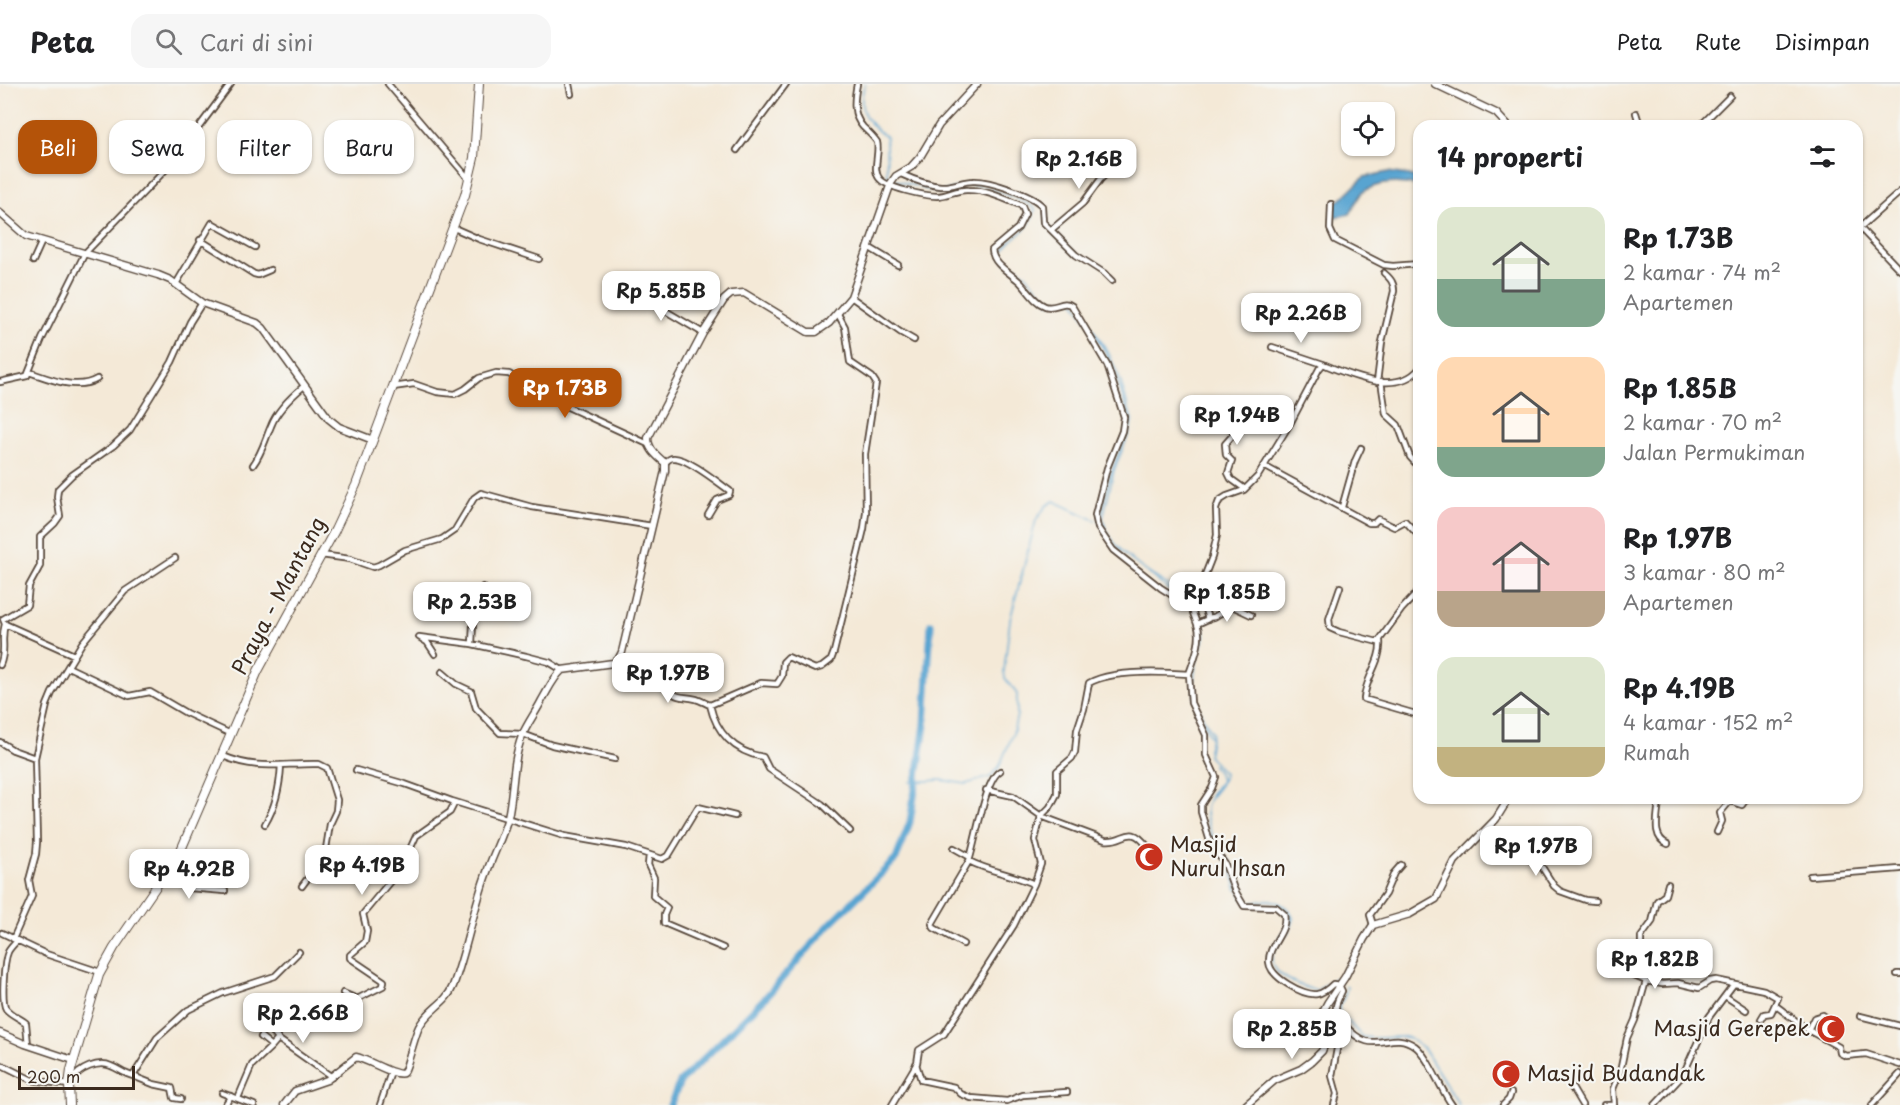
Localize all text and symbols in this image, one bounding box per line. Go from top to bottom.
search box [131,14,551,68]
text: Peta [30,20,95,63]
icon: search [152,25,185,58]
text: Cari di sini [200,25,313,58]
text: Peta [1617,25,1662,57]
text: Rute [1695,25,1741,57]
text: Disimpan [1774,25,1870,57]
map controls [1341,102,1395,156]
button: locate [1341,102,1395,156]
chip: Beli [18,120,97,174]
chip: Sewa [109,120,205,174]
chip: Filter [217,120,312,174]
chip: Baru [324,120,414,174]
text: 14 properti [1437,137,1583,176]
pin: Rp 2.16B [1017,139,1141,190]
icon: filters [1806,140,1839,173]
text: Rp 2.16B [1035,143,1123,173]
text: Rp 1.73B [1623,218,1734,257]
icon: home [1485,231,1557,303]
text: 2 kamar · 74 m² [1623,257,1781,287]
pin: Rp 5.85B [599,271,723,322]
text: Rp 5.85B [616,275,706,305]
text: Apartemen [1623,287,1734,317]
pin: Rp 2.26B [1239,293,1363,344]
text: Rp 2.26B [1255,297,1347,327]
pin: Rp 1.73B [503,368,627,419]
text: Rp 1.85B [1623,368,1737,407]
text: Rp 1.73B [523,372,608,402]
icon: home [1485,381,1557,453]
pin: Rp 1.94B [1175,395,1299,446]
text: Rp 1.94B [1194,399,1280,429]
text: 2 kamar · 70 m² [1623,407,1782,437]
text: Jalan Permukiman [1623,437,1805,467]
street label: Praya - Mantang [222,510,332,680]
text: Rp 1.97B [1623,518,1732,557]
icon: home [1485,531,1557,603]
text: 3 kamar · 80 m² [1623,557,1786,587]
pin: Rp 1.85B [1165,572,1289,623]
text: Rp 1.85B [1183,576,1271,606]
pin: Rp 2.53B [410,582,534,633]
text: Rp 2.53B [427,586,517,616]
text: Apartemen [1623,587,1734,617]
pin: Rp 1.97B [606,653,730,704]
text: Rp 1.97B [626,657,710,687]
text: Rp 4.19B [1623,668,1735,707]
icon: home [1485,681,1557,753]
text: 4 kamar · 152 m² [1623,707,1793,737]
text: Rumah [1623,737,1690,767]
pin: Rp 1.97B [1474,826,1598,877]
place label: Masjid Nurul Ihsan [1170,827,1286,883]
text: Rp 1.97B [1494,830,1578,860]
mosque icon: Masjid Nurul Ihsan [1133,841,1165,873]
pin: Rp 4.19B [300,845,424,896]
pin: Rp 4.92B [127,849,251,900]
text: Rp 4.19B [319,849,405,879]
text: Rp 4.92B [143,853,235,883]
pin: Rp 1.82B [1593,939,1717,990]
text: Rp 1.82B [1611,943,1699,973]
pin: Rp 2.66B [241,993,365,1044]
text: Rp 2.66B [257,997,349,1027]
pin: Rp 2.85B [1230,1009,1354,1060]
place label: Masjid Gerepek [1653,1011,1810,1043]
text: Rp 2.85B [1247,1013,1337,1043]
mosque icon: Masjid Gerepek [1815,1013,1847,1045]
place label: Masjid Budandak [1527,1056,1705,1088]
mosque icon: Masjid Budandak [1490,1058,1522,1090]
scale bar [18,1063,135,1090]
text: 200 m [27,1064,80,1088]

